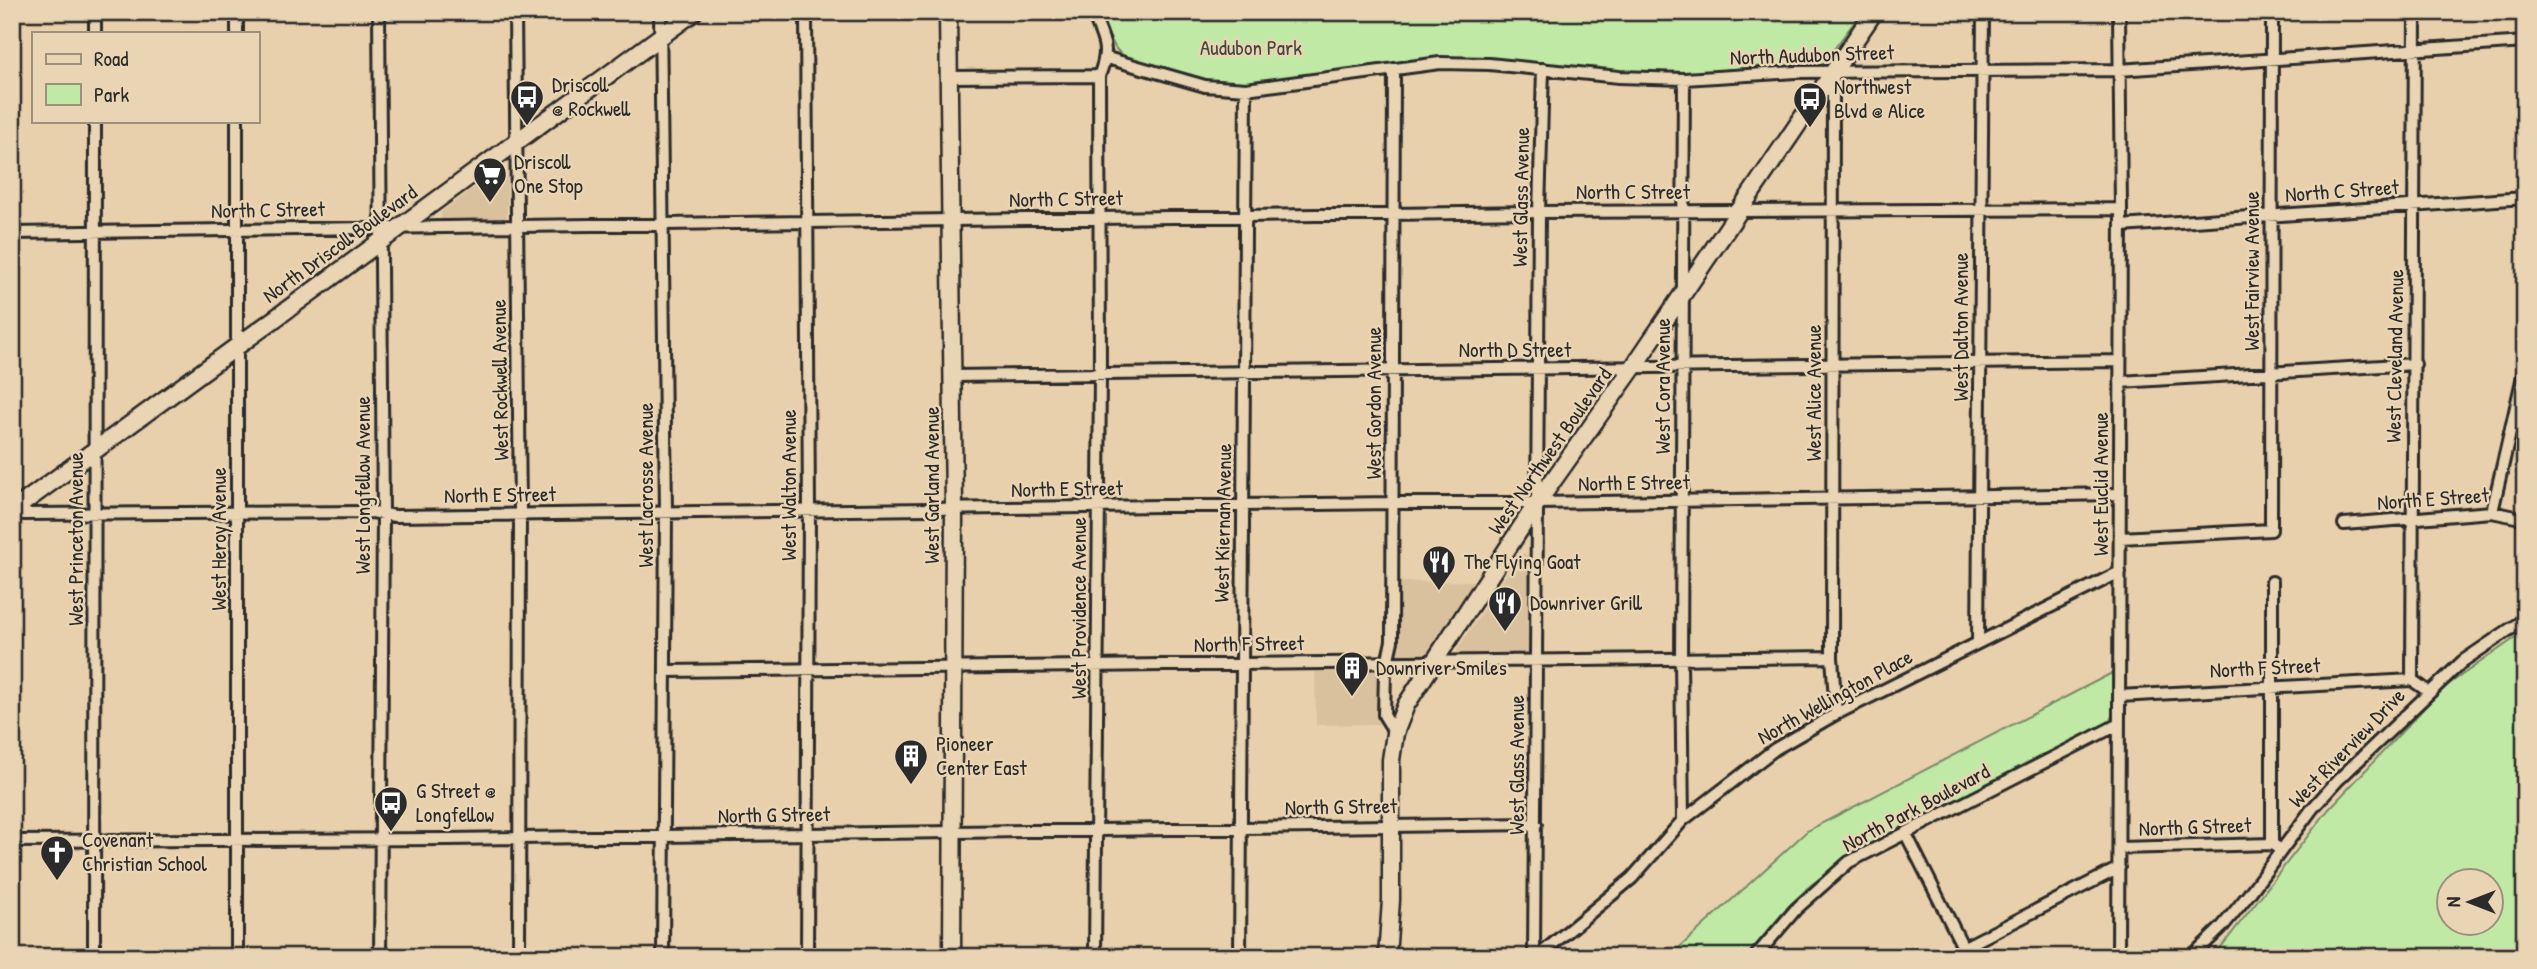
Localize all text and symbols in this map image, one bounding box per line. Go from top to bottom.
legend [32,32,259,122]
park label: Audubon Park [1200,33,1302,62]
street label: North Audubon Street [1729,37,1895,72]
text: Road [94,44,128,73]
place label: Driscoll @ Rockwell [552,70,631,123]
place label: Northwest Blvd @ Alice [1834,72,1925,125]
bus stop icon: Driscoll @ Rockwell [508,78,546,127]
text: Park [94,80,129,109]
bus stop icon: Northwest Blvd @ Alice [1791,80,1829,129]
street label: West Glass Avenue [1505,127,1536,267]
place label: Driscoll One Stop [514,147,583,200]
supermarket icon: Driscoll One Stop [471,155,509,204]
street label: North C Street [2284,172,2401,209]
street label: North C Street [1576,177,1691,206]
street label: North Driscoll Boulevard [257,178,423,309]
street label: North C Street [1009,183,1124,214]
street label: West Fairview Avenue [2237,191,2266,351]
street label: North C Street [211,194,326,225]
street label: West Dalton Avenue [1946,253,1975,401]
street label: West Cleveland Avenue [2378,269,2411,443]
street label: West Rockwell Avenue [484,299,515,461]
street label: West Cora Avenue [1648,318,1677,454]
street label: West Alice Avenue [1799,325,1828,461]
street label: West Gordon Avenue [1359,327,1388,479]
street label: North D Street [1459,335,1572,364]
street label: West Northwest Boulevard [1481,361,1618,540]
street label: West Longfellow Avenue [348,396,377,574]
street label: West Lacrosse Avenue [631,403,660,567]
street label: West Garland Avenue [917,406,946,564]
street label: West Walton Avenue [774,409,803,561]
street label: West Euclid Avenue [2086,412,2115,556]
street label: West Kiernan Avenue [1207,443,1238,603]
street label: West Princeton Avenue [61,452,90,626]
street label: West Heroy Avenue [204,467,233,611]
street label: North E Street [1578,467,1691,498]
street label: North E Street [1011,473,1124,504]
street label: North E Street [444,479,557,510]
street label: North E Street [2376,480,2490,517]
street label: West Providence Avenue [1064,517,1093,699]
restaurant icon: The Flying Goat [1420,543,1458,592]
place label: The Flying Goat [1464,547,1581,576]
restaurant icon: Downriver Grill [1486,584,1524,633]
place label: Downriver Grill [1530,588,1643,617]
street label: North F Street [1194,628,1305,659]
street label: North Wellington Place [1752,642,1917,751]
building icon: Downriver Smiles [1333,649,1371,698]
street label: North F Street [2209,650,2322,685]
place label: Downriver Smiles [1376,653,1507,682]
street label: West Riverview Drive [2282,681,2411,814]
street label: West Glass Avenue [1502,695,1531,835]
place label: Pioneer Center East [936,729,1027,782]
building icon: Pioneer Center East [892,737,930,786]
street label: North Park Boulevard [1837,757,1994,859]
place label: G Street @ Longfellow [416,776,496,829]
bus stop icon: G Street @ Longfellow [372,784,410,833]
street label: North G Street [1285,791,1398,822]
street label: North G Street [718,799,831,830]
street label: North G Street [2138,810,2252,843]
place label: Covenant Christian School [82,825,207,878]
church icon: Covenant Christian School [38,833,76,882]
north arrow [2436,867,2506,937]
text: N [2440,897,2466,907]

